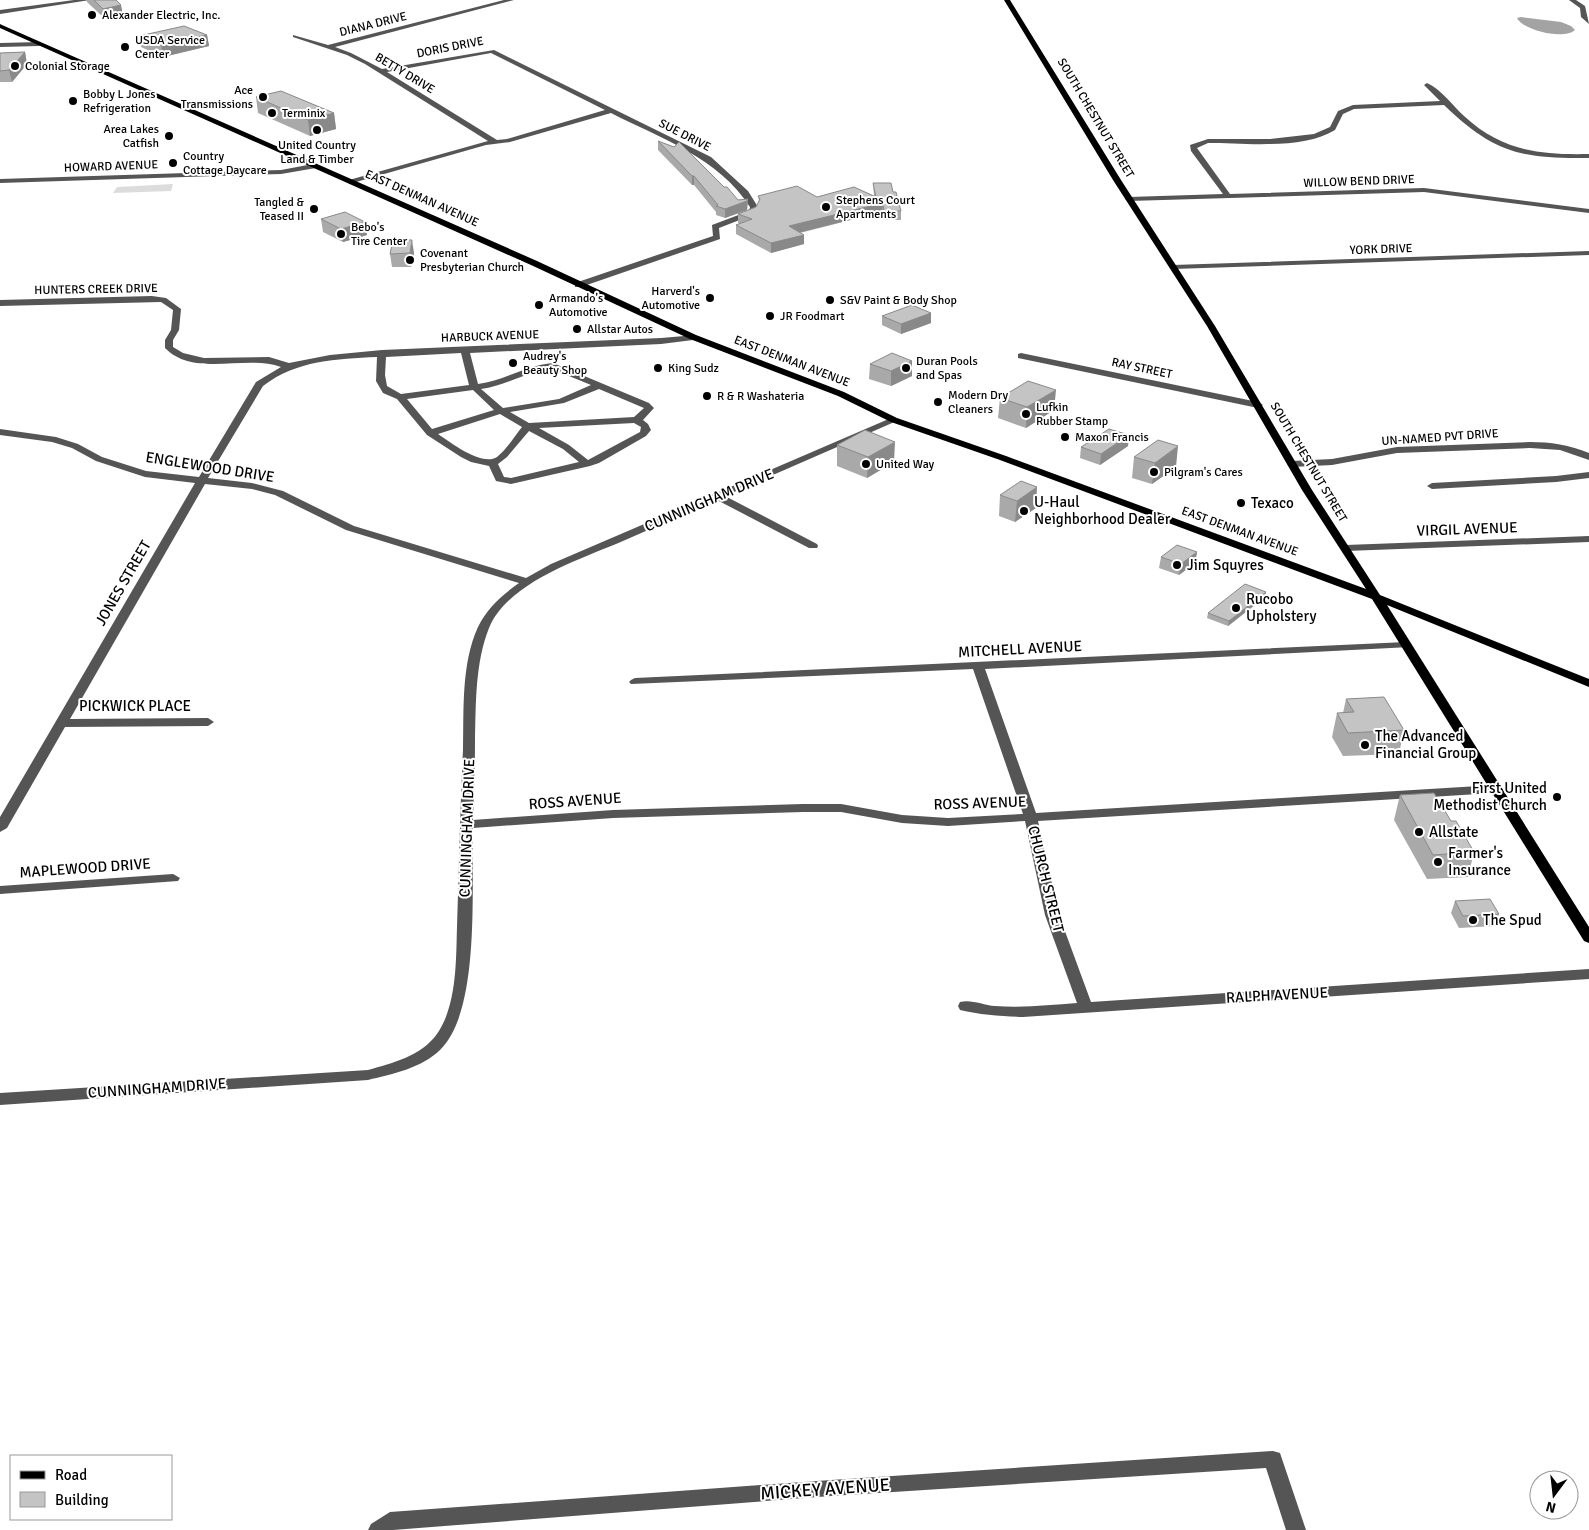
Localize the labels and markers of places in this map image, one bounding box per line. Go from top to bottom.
place label: Alexander Electric, Inc. [102,8,220,23]
marker: Alexander Electric, Inc. [86,9,98,21]
place label: USDA Service Center [135,33,205,62]
marker: USDA Service Center [119,41,131,53]
place label: Colonial Storage [25,59,110,74]
marker: Colonial Storage [9,60,21,72]
place label: Ace Transmissions [181,83,253,112]
place label: Bobby L Jones Refrigeration [83,87,156,116]
marker: Ace Transmissions [257,91,269,103]
marker: Bobby L Jones Refrigeration [67,95,79,107]
place label: Terminix [282,106,326,121]
marker: Terminix [266,107,278,119]
place label: Area Lakes Catfish [103,122,159,151]
marker: United Country Land & Timber [311,124,323,136]
marker: Area Lakes Catfish [163,130,175,142]
place label: United Country Land & Timber [278,138,356,167]
place label: Country Cottage Daycare [183,149,267,178]
marker: Country Cottage Daycare [167,157,179,169]
place label: Stephens Court Apartments [836,193,915,222]
place label: Tangled & Teased II [254,195,305,224]
marker: Stephens Court Apartments [820,201,832,213]
marker: Tangled & Teased II [308,203,320,215]
place label: Bebo's Tire Center [351,220,408,249]
marker: Bebo's Tire Center [335,228,347,240]
place label: Covenant Presbyterian Church [420,246,524,275]
marker: Covenant Presbyterian Church [404,254,416,266]
place label: Harverd's Automotive [641,284,700,313]
place label: Armando's Automotive [549,291,608,320]
marker: Harverd's Automotive [704,292,716,304]
place label: S&V Paint & Body Shop [840,293,957,308]
marker: S&V Paint & Body Shop [824,294,836,306]
marker: Armando's Automotive [533,299,545,311]
place label: JR Foodmart [780,309,845,324]
marker: JR Foodmart [764,310,776,322]
place label: Allstar Autos [587,322,653,337]
marker: Allstar Autos [571,323,583,335]
place label: Audrey's Beauty Shop [523,349,587,378]
place label: Duran Pools and Spas [916,354,978,383]
marker: Audrey's Beauty Shop [507,357,519,369]
place label: King Sudz [668,361,719,376]
marker: King Sudz [652,362,664,374]
marker: Duran Pools and Spas [900,362,912,374]
place label: Modern Dry Cleaners [948,388,1008,417]
place label: R & R Washateria [717,389,804,404]
marker: R & R Washateria [701,390,713,402]
marker: Modern Dry Cleaners [932,396,944,408]
place label: Lufkin Rubber Stamp [1036,400,1108,429]
marker: Lufkin Rubber Stamp [1020,408,1032,420]
place label: Maxon Francis [1075,430,1149,445]
marker: Maxon Francis [1059,431,1071,443]
place label: United Way [876,457,935,472]
marker: United Way [860,458,872,470]
place label: Pilgram's Cares [1164,465,1243,480]
marker: Pilgram's Cares [1148,466,1160,478]
place label: U-Haul Neighborhood Dealer [1034,493,1171,528]
place label: Texaco [1251,494,1294,512]
marker: Texaco [1235,497,1247,509]
marker: U-Haul Neighborhood Dealer [1018,505,1030,517]
place label: Jim Squyres [1187,556,1264,574]
marker: Jim Squyres [1171,559,1183,571]
place label: Rucobo Upholstery [1246,590,1316,625]
marker: Rucobo Upholstery [1230,602,1242,614]
place label: The Advanced Financial Group [1375,727,1476,762]
marker: The Advanced Financial Group [1359,739,1371,751]
place label: First United Methodist Church [1433,779,1547,814]
marker: First United Methodist Church [1551,791,1563,803]
place label: Allstate [1429,823,1479,841]
marker: Allstate [1413,826,1425,838]
place label: Farmer's Insurance [1448,844,1511,879]
marker: Farmer's Insurance [1432,856,1444,868]
place label: The Spud [1483,911,1542,929]
marker: The Spud [1467,914,1479,926]

